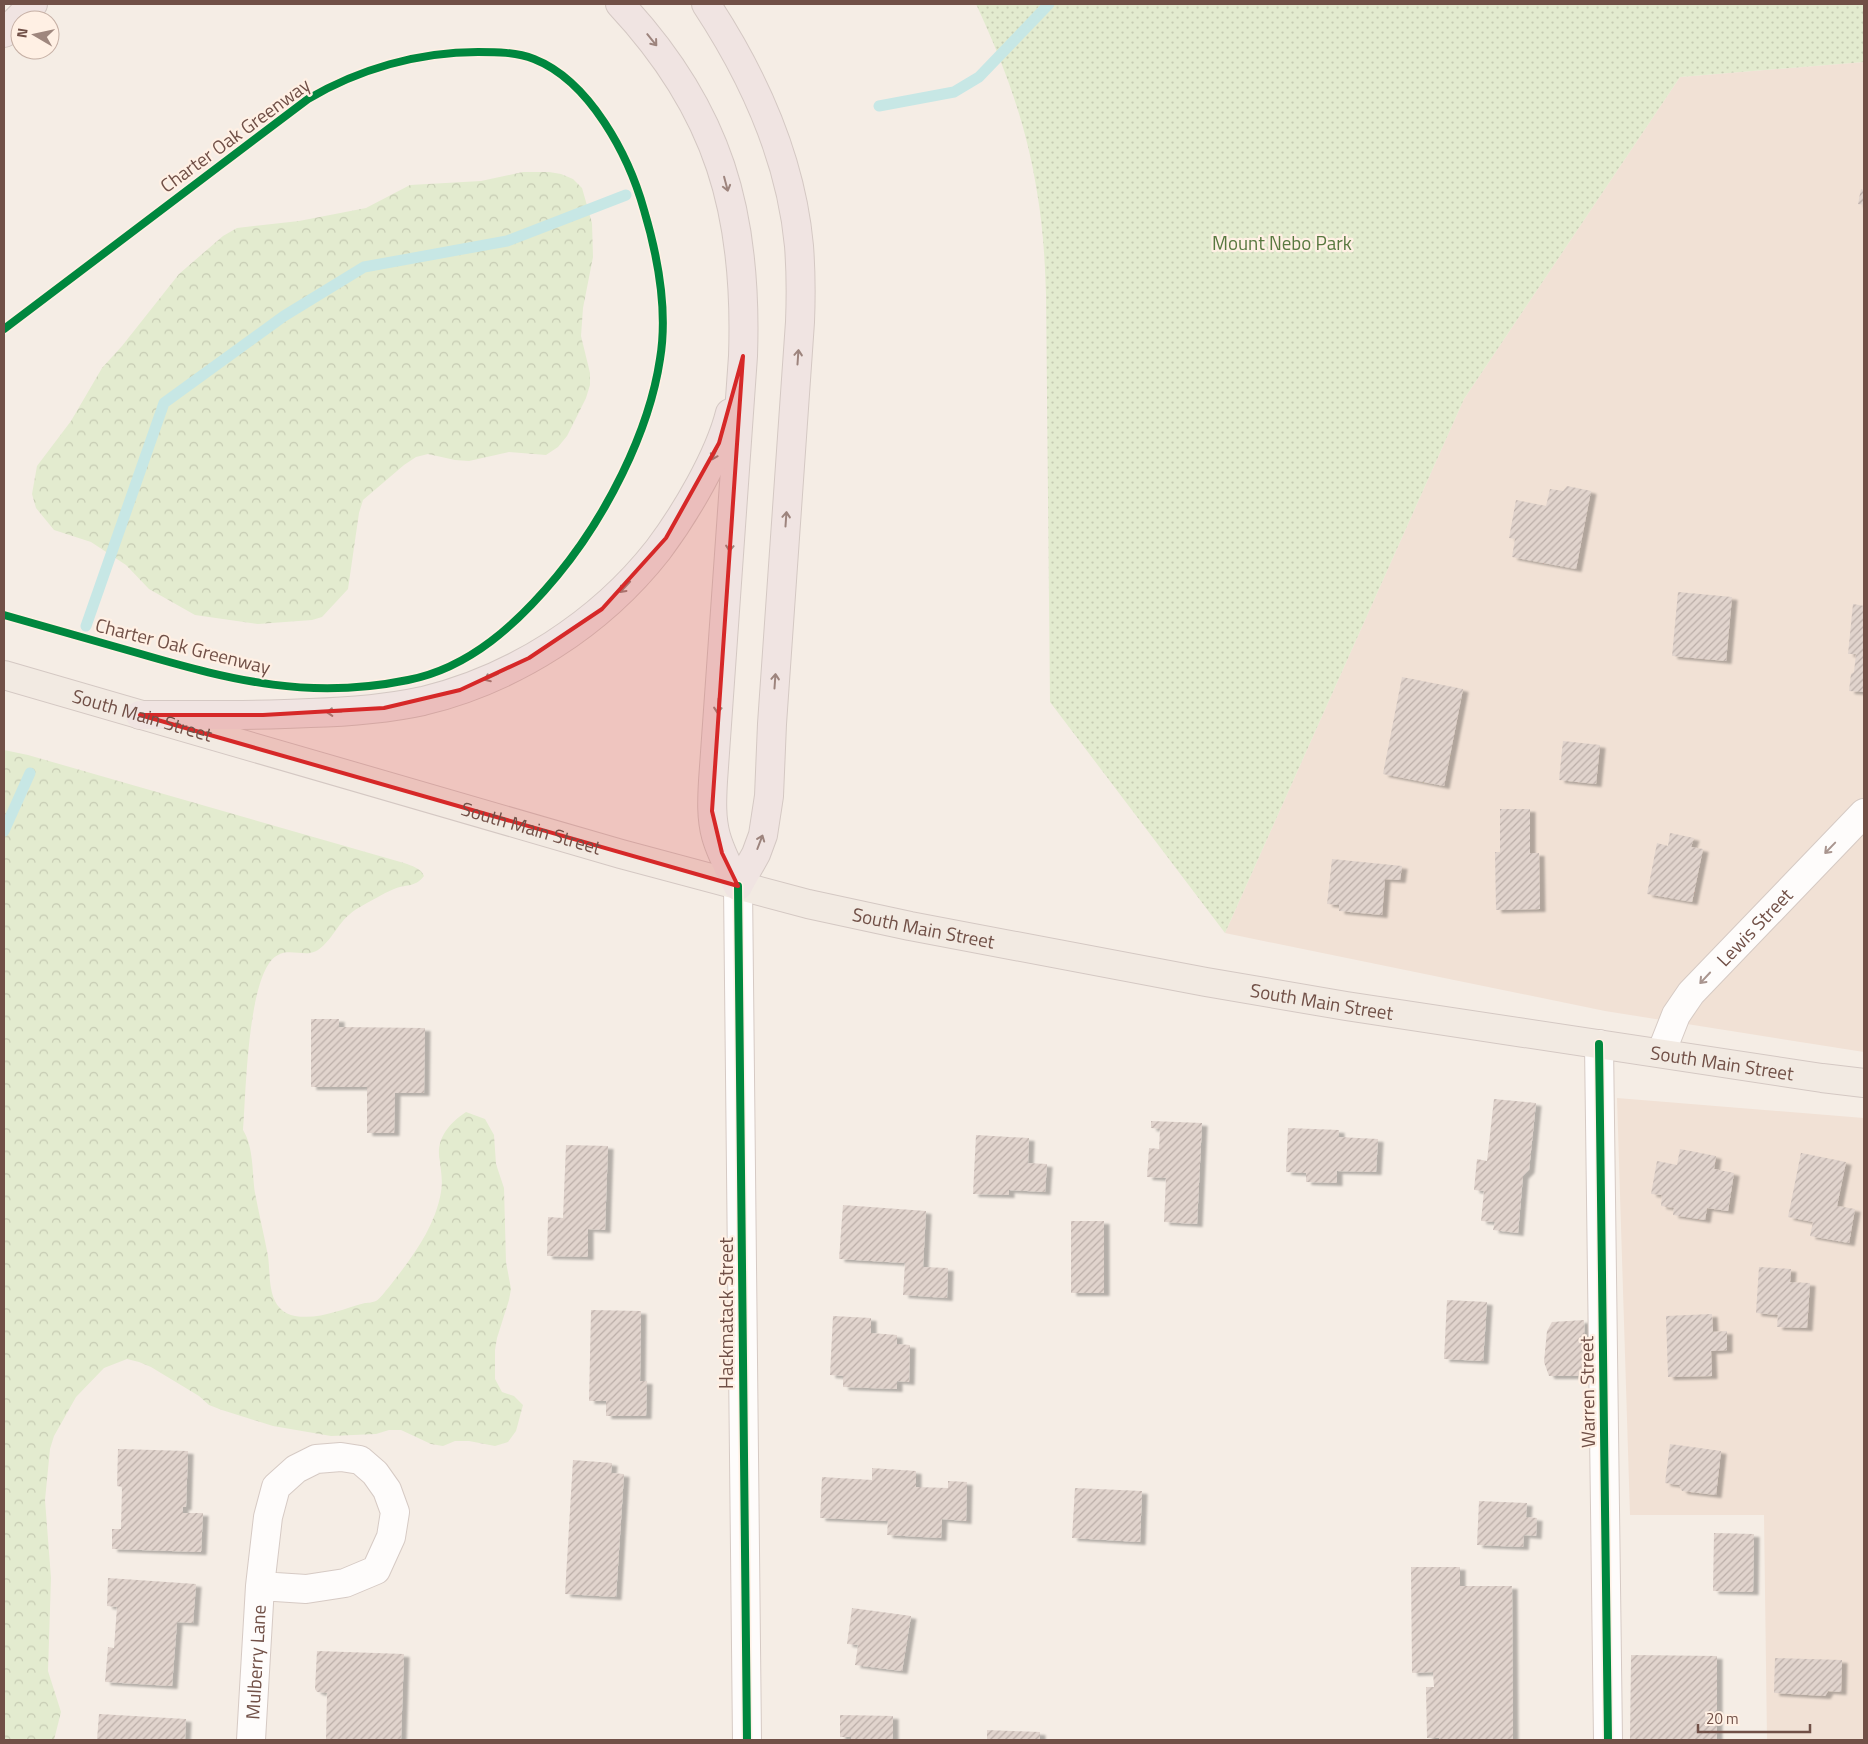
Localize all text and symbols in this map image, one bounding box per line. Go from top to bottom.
north arrow [10,10,60,60]
text: N [11,26,33,39]
one-way arrow [647,33,658,46]
street label: Charter Oak Greenway [154,70,316,199]
one-way arrow [721,175,731,191]
park label: Mount Nebo Park [1212,228,1352,257]
one-way arrow [793,349,803,365]
one-way arrow [710,445,720,460]
one-way arrow [782,511,791,527]
one-way arrow [725,536,734,552]
one-way arrow [619,581,631,593]
street label: Charter Oak Greenway [93,610,274,681]
one-way arrow [484,672,499,682]
one-way arrow [770,673,779,689]
street label: South Main Street [69,681,216,749]
one-way arrow [713,698,723,714]
one-way arrow [326,708,342,717]
street label: South Main Street [458,793,605,862]
one-way arrow [756,835,765,850]
one-way arrow [1824,842,1836,855]
street label: Lewis Street [1709,881,1799,972]
street label: South Main Street [850,899,998,956]
one-way arrow [1699,971,1711,984]
street label: South Main Street [1248,975,1396,1027]
street label: South Main Street [1648,1037,1796,1088]
street label: Hackmatack Street [711,1237,740,1389]
street label: Warren Street [1571,1335,1602,1448]
street label: Mulberry Lane [237,1604,273,1720]
scale bar [1698,1702,1810,1734]
text: 20 m [1706,1707,1739,1730]

